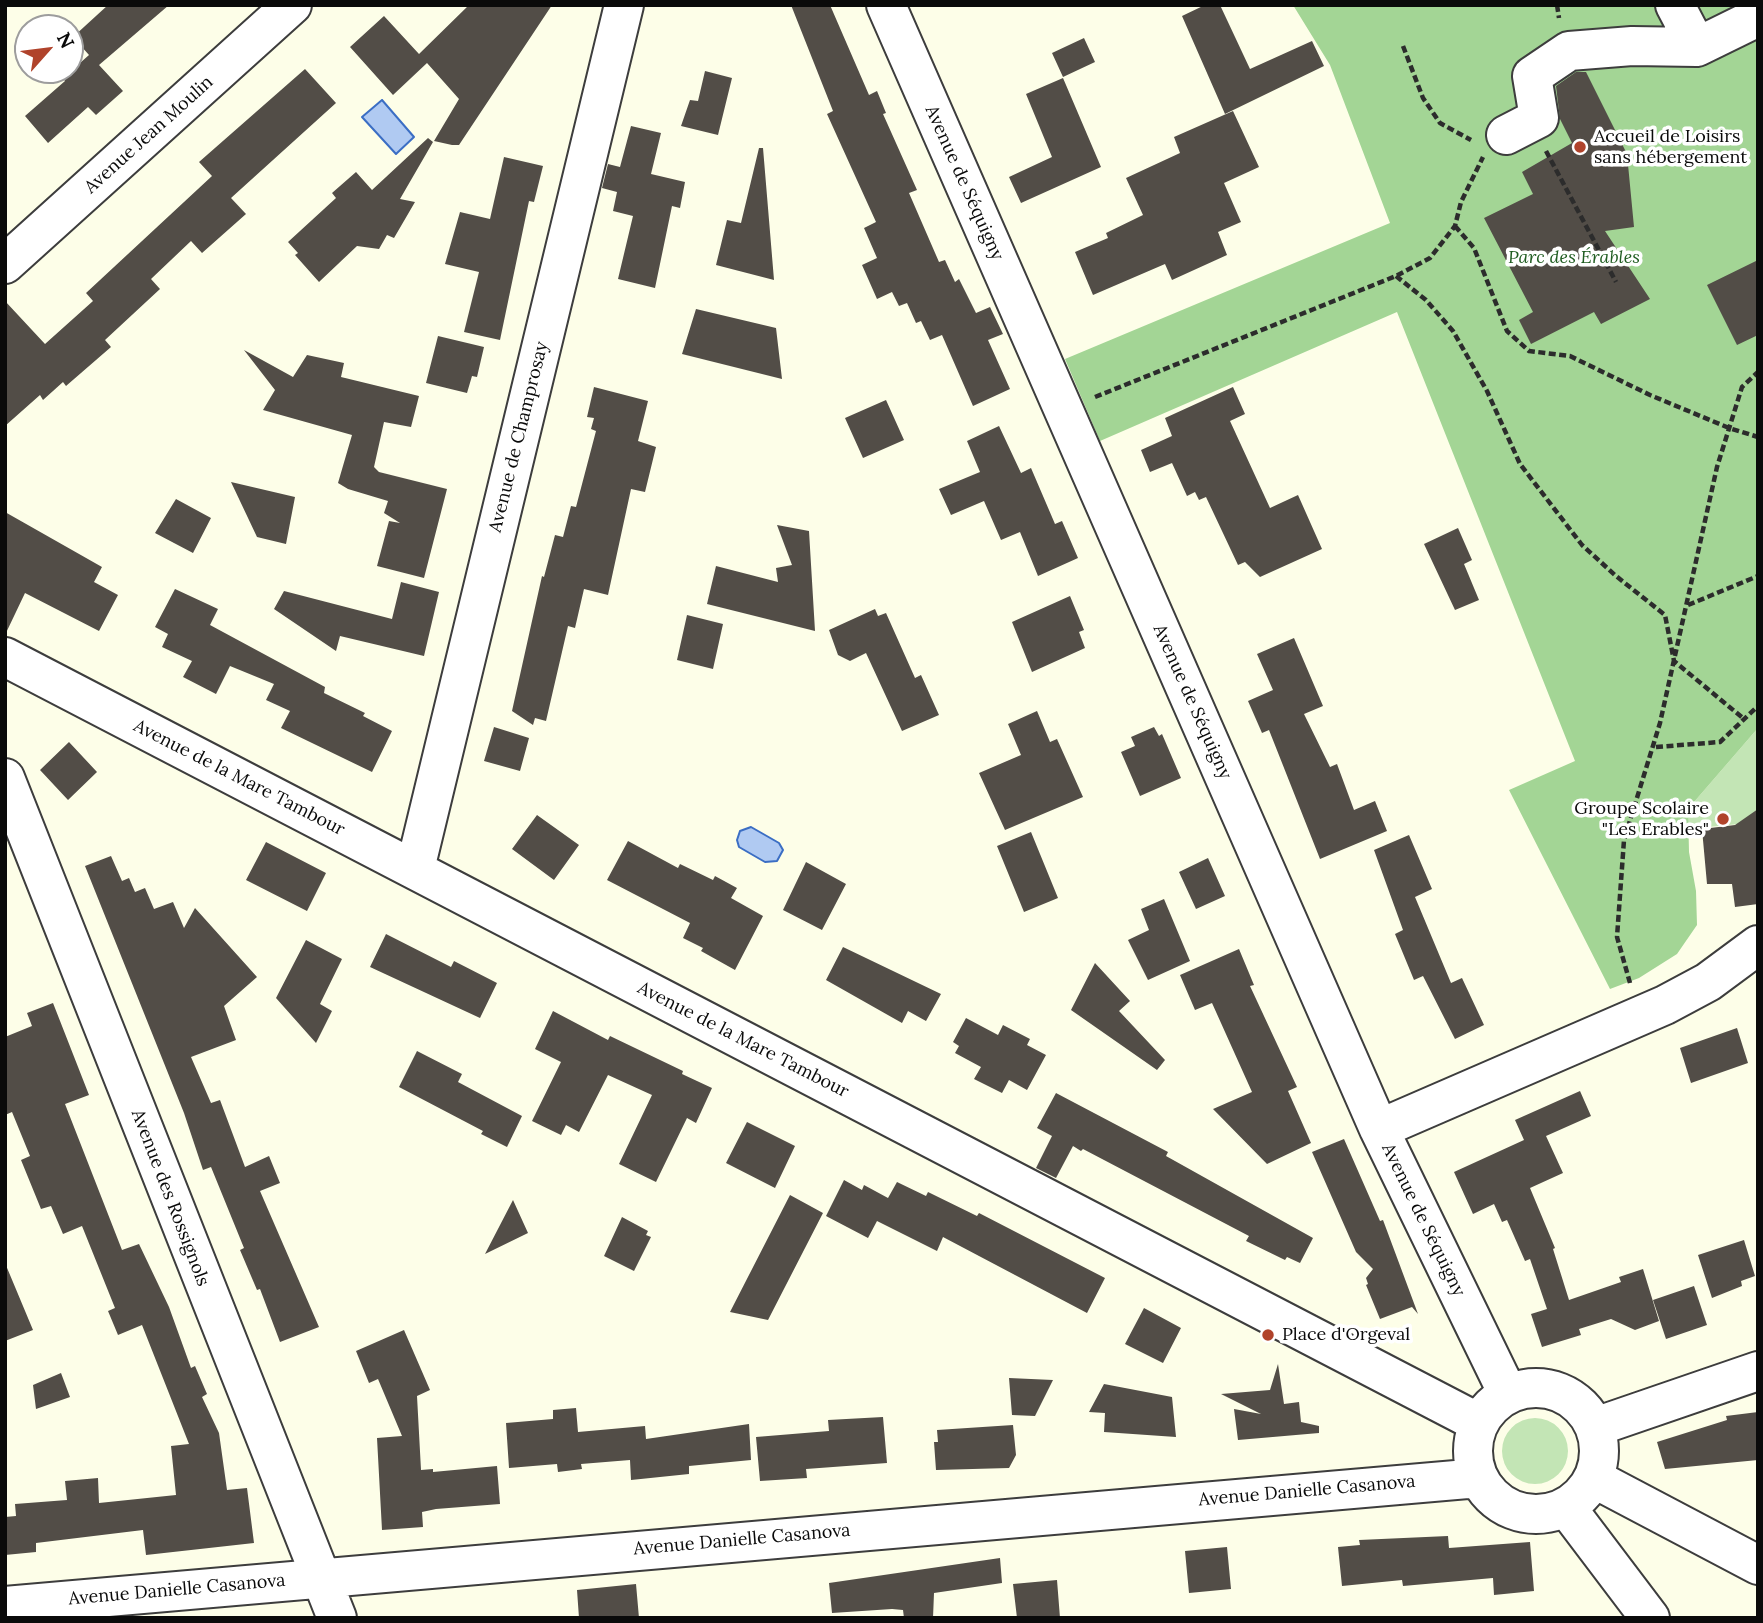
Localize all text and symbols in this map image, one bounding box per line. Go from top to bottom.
north arrow [14,14,84,84]
text: N [52,28,80,52]
street label: Avenue Jean Moulin [80,72,218,198]
street label: Avenue de Séquigny [920,102,1008,264]
place label: Accueil de Loisirs sans hébergement [1594,126,1747,168]
marker: Accueil de Loisirs sans hébergement [1572,139,1588,155]
park label: Parc des Érables [1508,247,1640,269]
street label: Avenue de Champrosay [485,339,553,535]
street label: Avenue de Séquigny [1148,621,1236,783]
street label: Avenue de la Mare Tambour [130,715,348,841]
place label: Groupe Scolaire "Les Erables" [1574,798,1709,840]
marker: Groupe Scolaire "Les Erables" [1715,811,1731,827]
street label: Avenue de la Mare Tambour [634,977,852,1103]
street label: Avenue des Rossignols [126,1107,214,1289]
street label: Avenue de Séquigny [1377,1140,1469,1300]
place label: Place d'Orgeval [1282,1324,1410,1346]
marker: Place d'Orgeval [1260,1327,1276,1343]
street label: Avenue Danielle Casanova [1198,1471,1416,1511]
street label: Avenue Danielle Casanova [633,1520,851,1560]
street label: Avenue Danielle Casanova [68,1570,286,1610]

